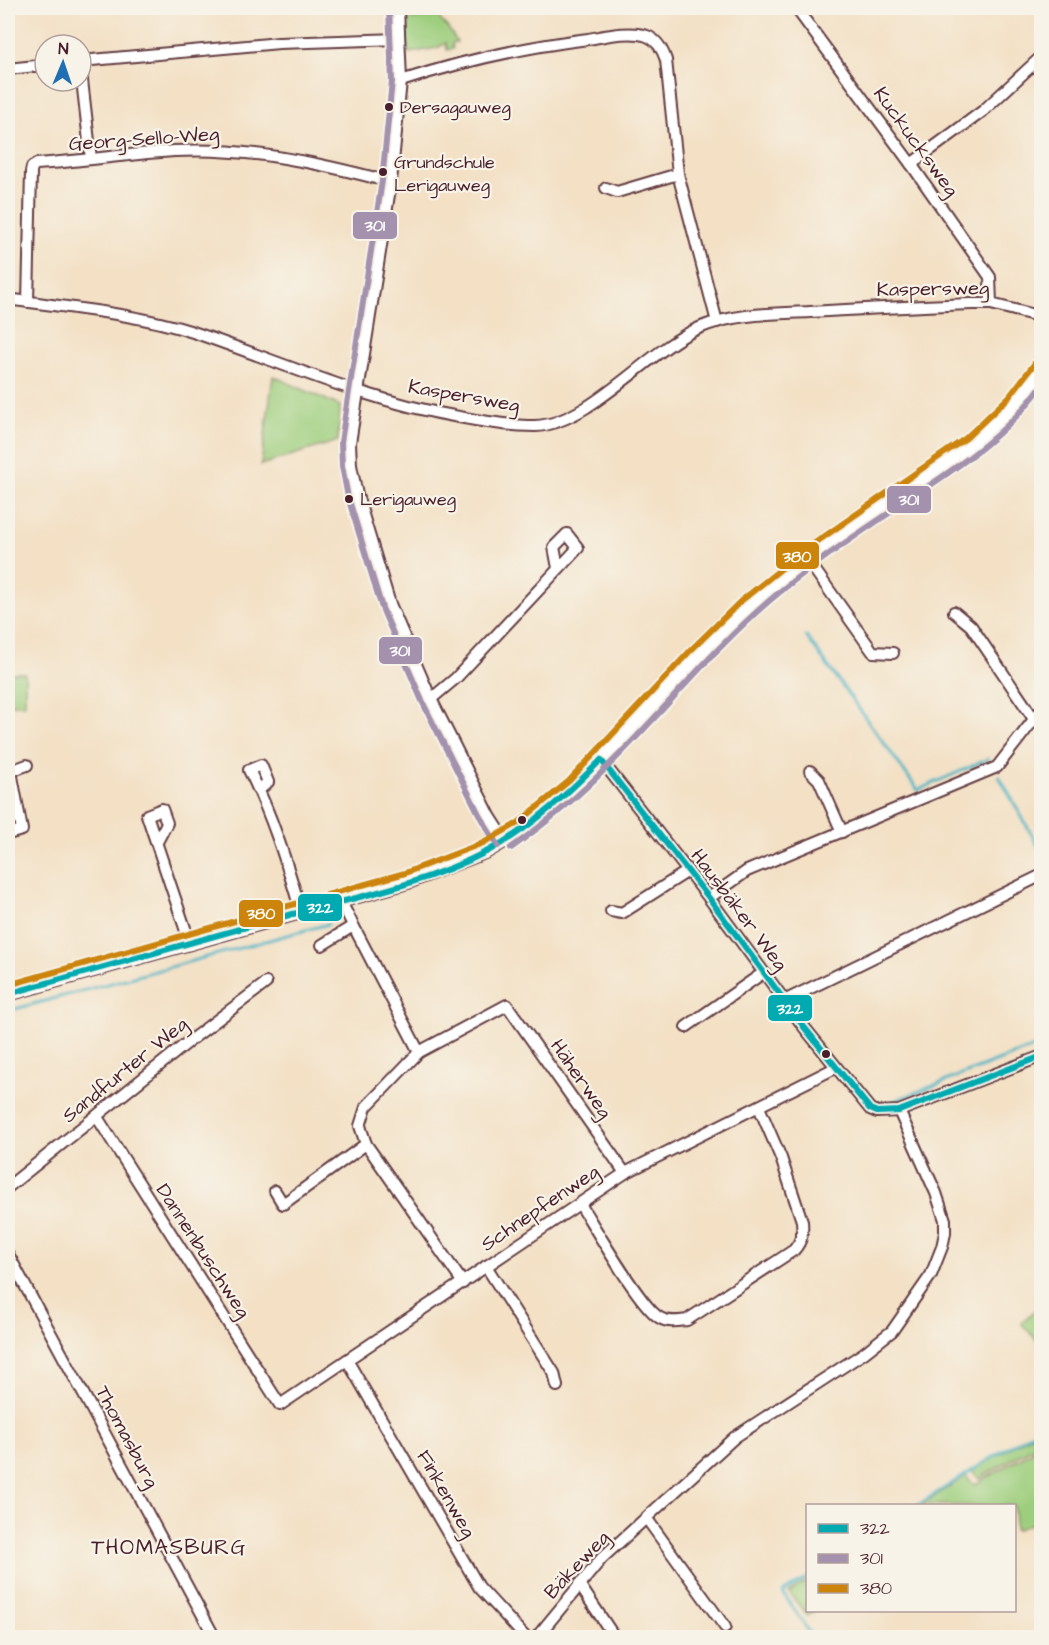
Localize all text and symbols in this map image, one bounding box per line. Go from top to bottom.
north arrow [33,33,93,93]
text: N [58,38,69,60]
street label: Kuckucksweg [866,81,965,203]
place label: Dersagauweg [400,95,511,121]
marker: Dersagauweg [383,101,395,113]
street label: Georg-Sello-Weg [68,120,220,159]
place label: Grundschule Lerigauweg [394,150,495,199]
marker: Grundschule Lerigauweg [377,166,389,178]
line badge: 301 [352,211,398,240]
text: 301 [364,215,386,237]
street label: Kaspersweg [876,274,990,305]
street label: Kaspersweg [406,372,522,421]
line badge: 301 [886,485,932,514]
place label: Lerigauweg [360,487,456,513]
text: 301 [898,489,920,511]
marker: Lerigauweg [343,493,355,505]
line badge: 380 [775,541,820,570]
text: 380 [782,546,811,568]
line badge: 301 [378,636,423,665]
text: 301 [389,640,411,662]
unlabelled marker [516,814,528,826]
street label: Hausbäker Weg [683,843,794,977]
line badge: 322 [297,893,343,922]
text: 322 [306,897,334,919]
line badge: 380 [238,899,284,928]
text: 380 [246,903,275,925]
line badge: 322 [767,994,813,1022]
text: 322 [776,998,804,1020]
street label: Sandfurter Weg [56,1011,194,1130]
street label: Häherweg [543,1034,619,1125]
unlabelled marker [820,1048,832,1060]
street label: Schnepfenweg [475,1158,605,1259]
street label: Dannenbuschweg [148,1178,257,1324]
street label: Thomasburg [87,1381,166,1494]
street label: Finkenweg [409,1445,482,1544]
legend [806,1504,1016,1612]
text: 322 [860,1516,890,1541]
street label: Bäkeweg [538,1524,617,1606]
district label: THOMASBURG [91,1533,247,1562]
text: 301 [860,1546,883,1571]
text: 380 [860,1576,892,1601]

